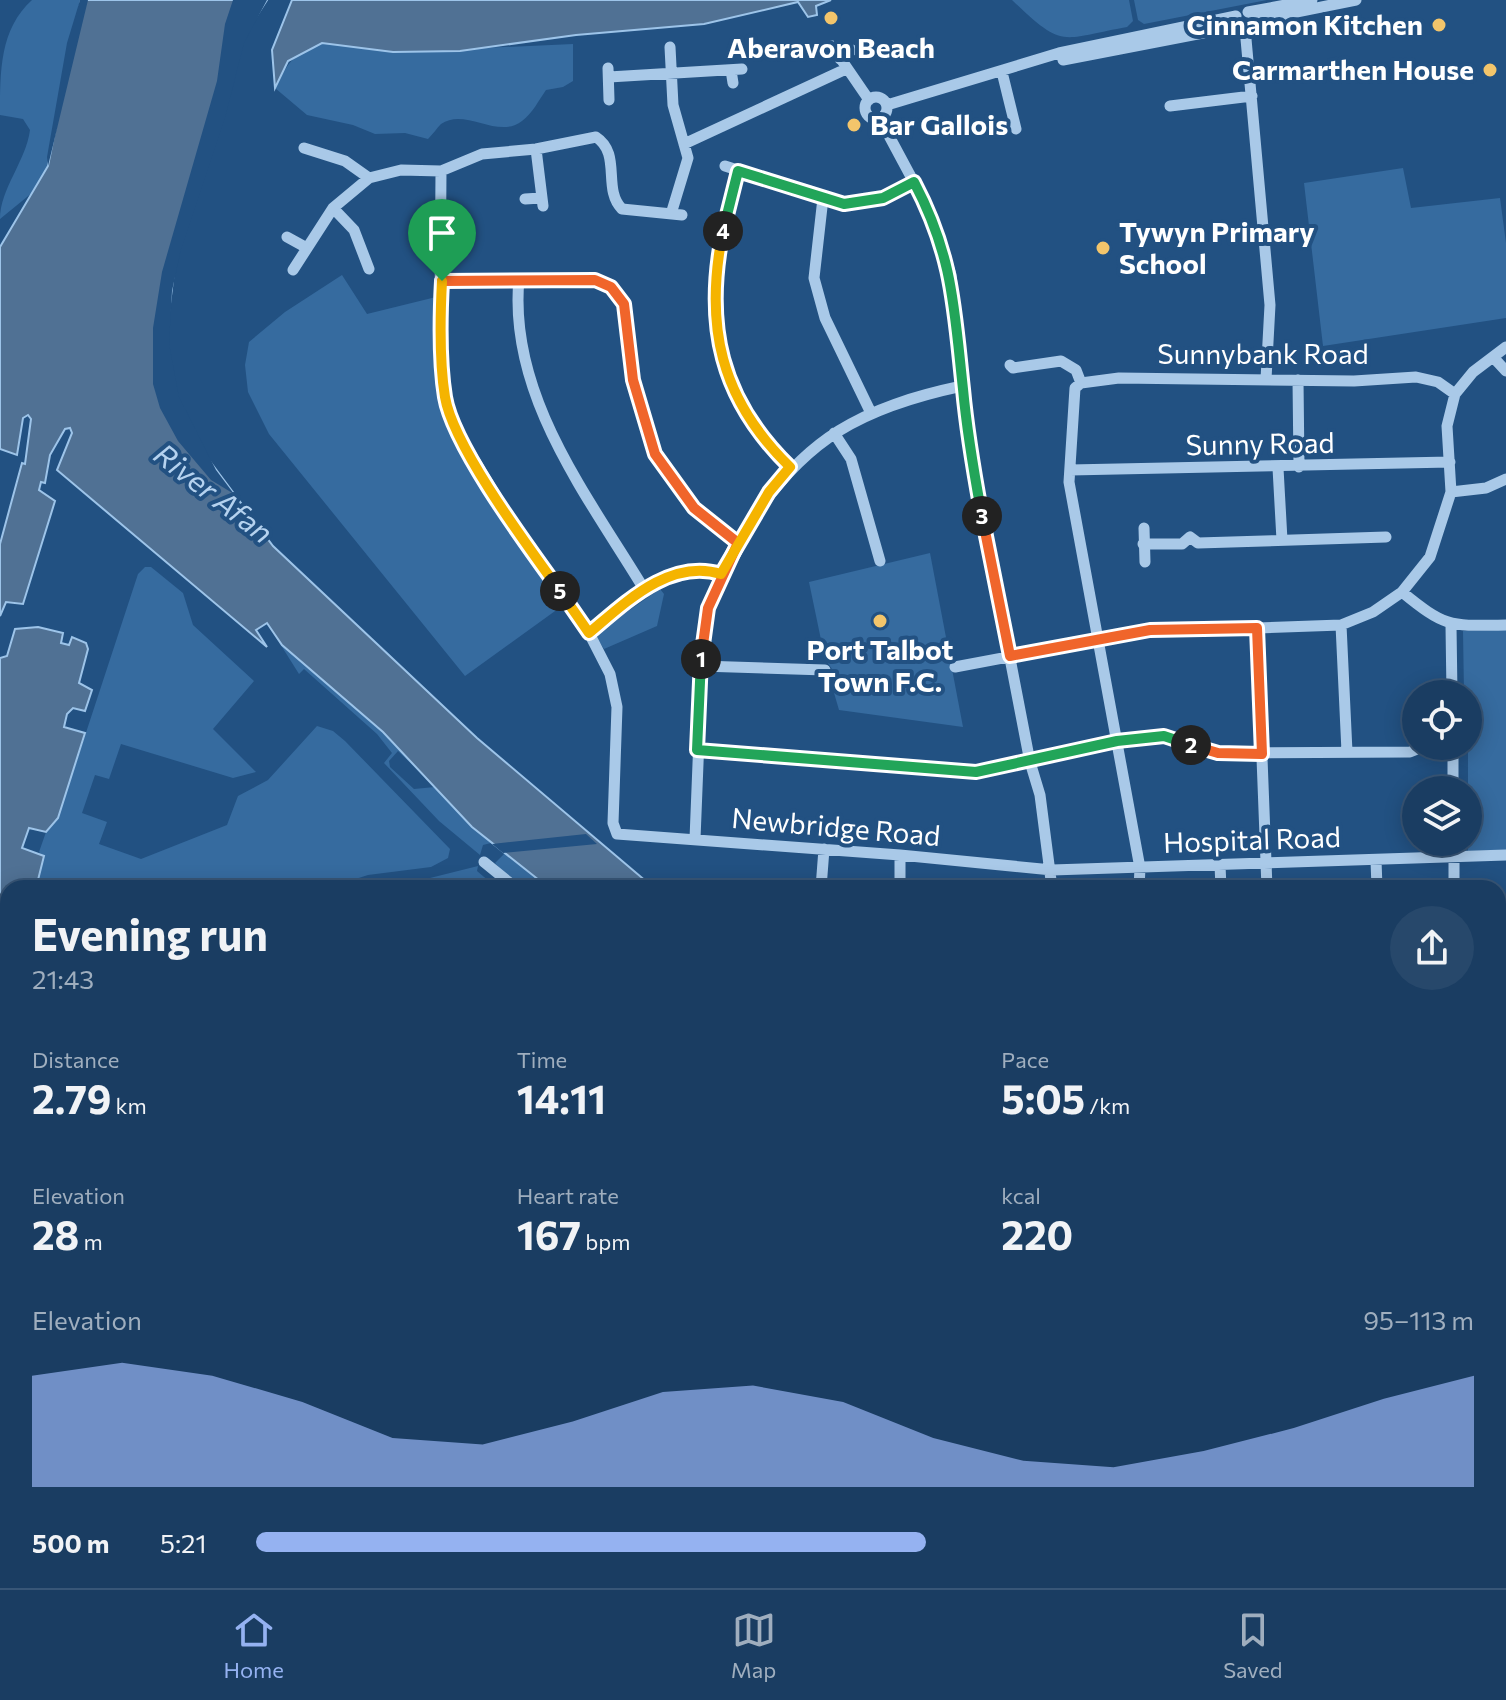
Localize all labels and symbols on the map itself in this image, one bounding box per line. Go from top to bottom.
place label: Cinnamon Kitchen [1186,7,1423,41]
marker: Aberavon Beach [822,9,840,27]
marker: Cinnamon Kitchen [1430,16,1448,34]
place label: Aberavon Beach [727,30,935,64]
place label: Carmarthen House [1232,52,1474,86]
marker: Carmarthen House [1481,61,1499,79]
place label: Bar Gallois [870,107,1008,141]
marker: Bar Gallois [845,116,863,134]
pin [408,199,476,281]
pin: 4 [703,211,743,251]
place label: Tywyn Primary School [1119,214,1315,280]
marker: Tywyn Primary School [1094,239,1112,257]
street label: Sunnybank Road [1157,336,1369,370]
street label: Sunny Road [1185,425,1335,461]
water label: River Afan [148,434,281,550]
pin: 3 [962,496,1002,536]
pin: 5 [540,571,580,611]
marker: Port Talbot Town F.C. [871,612,889,630]
place label: Port Talbot Town F.C. [807,632,954,698]
pin: 1 [681,639,721,679]
pin: 2 [1171,725,1211,765]
street label: Newbridge Road [730,800,942,852]
street label: Hospital Road [1162,819,1341,859]

